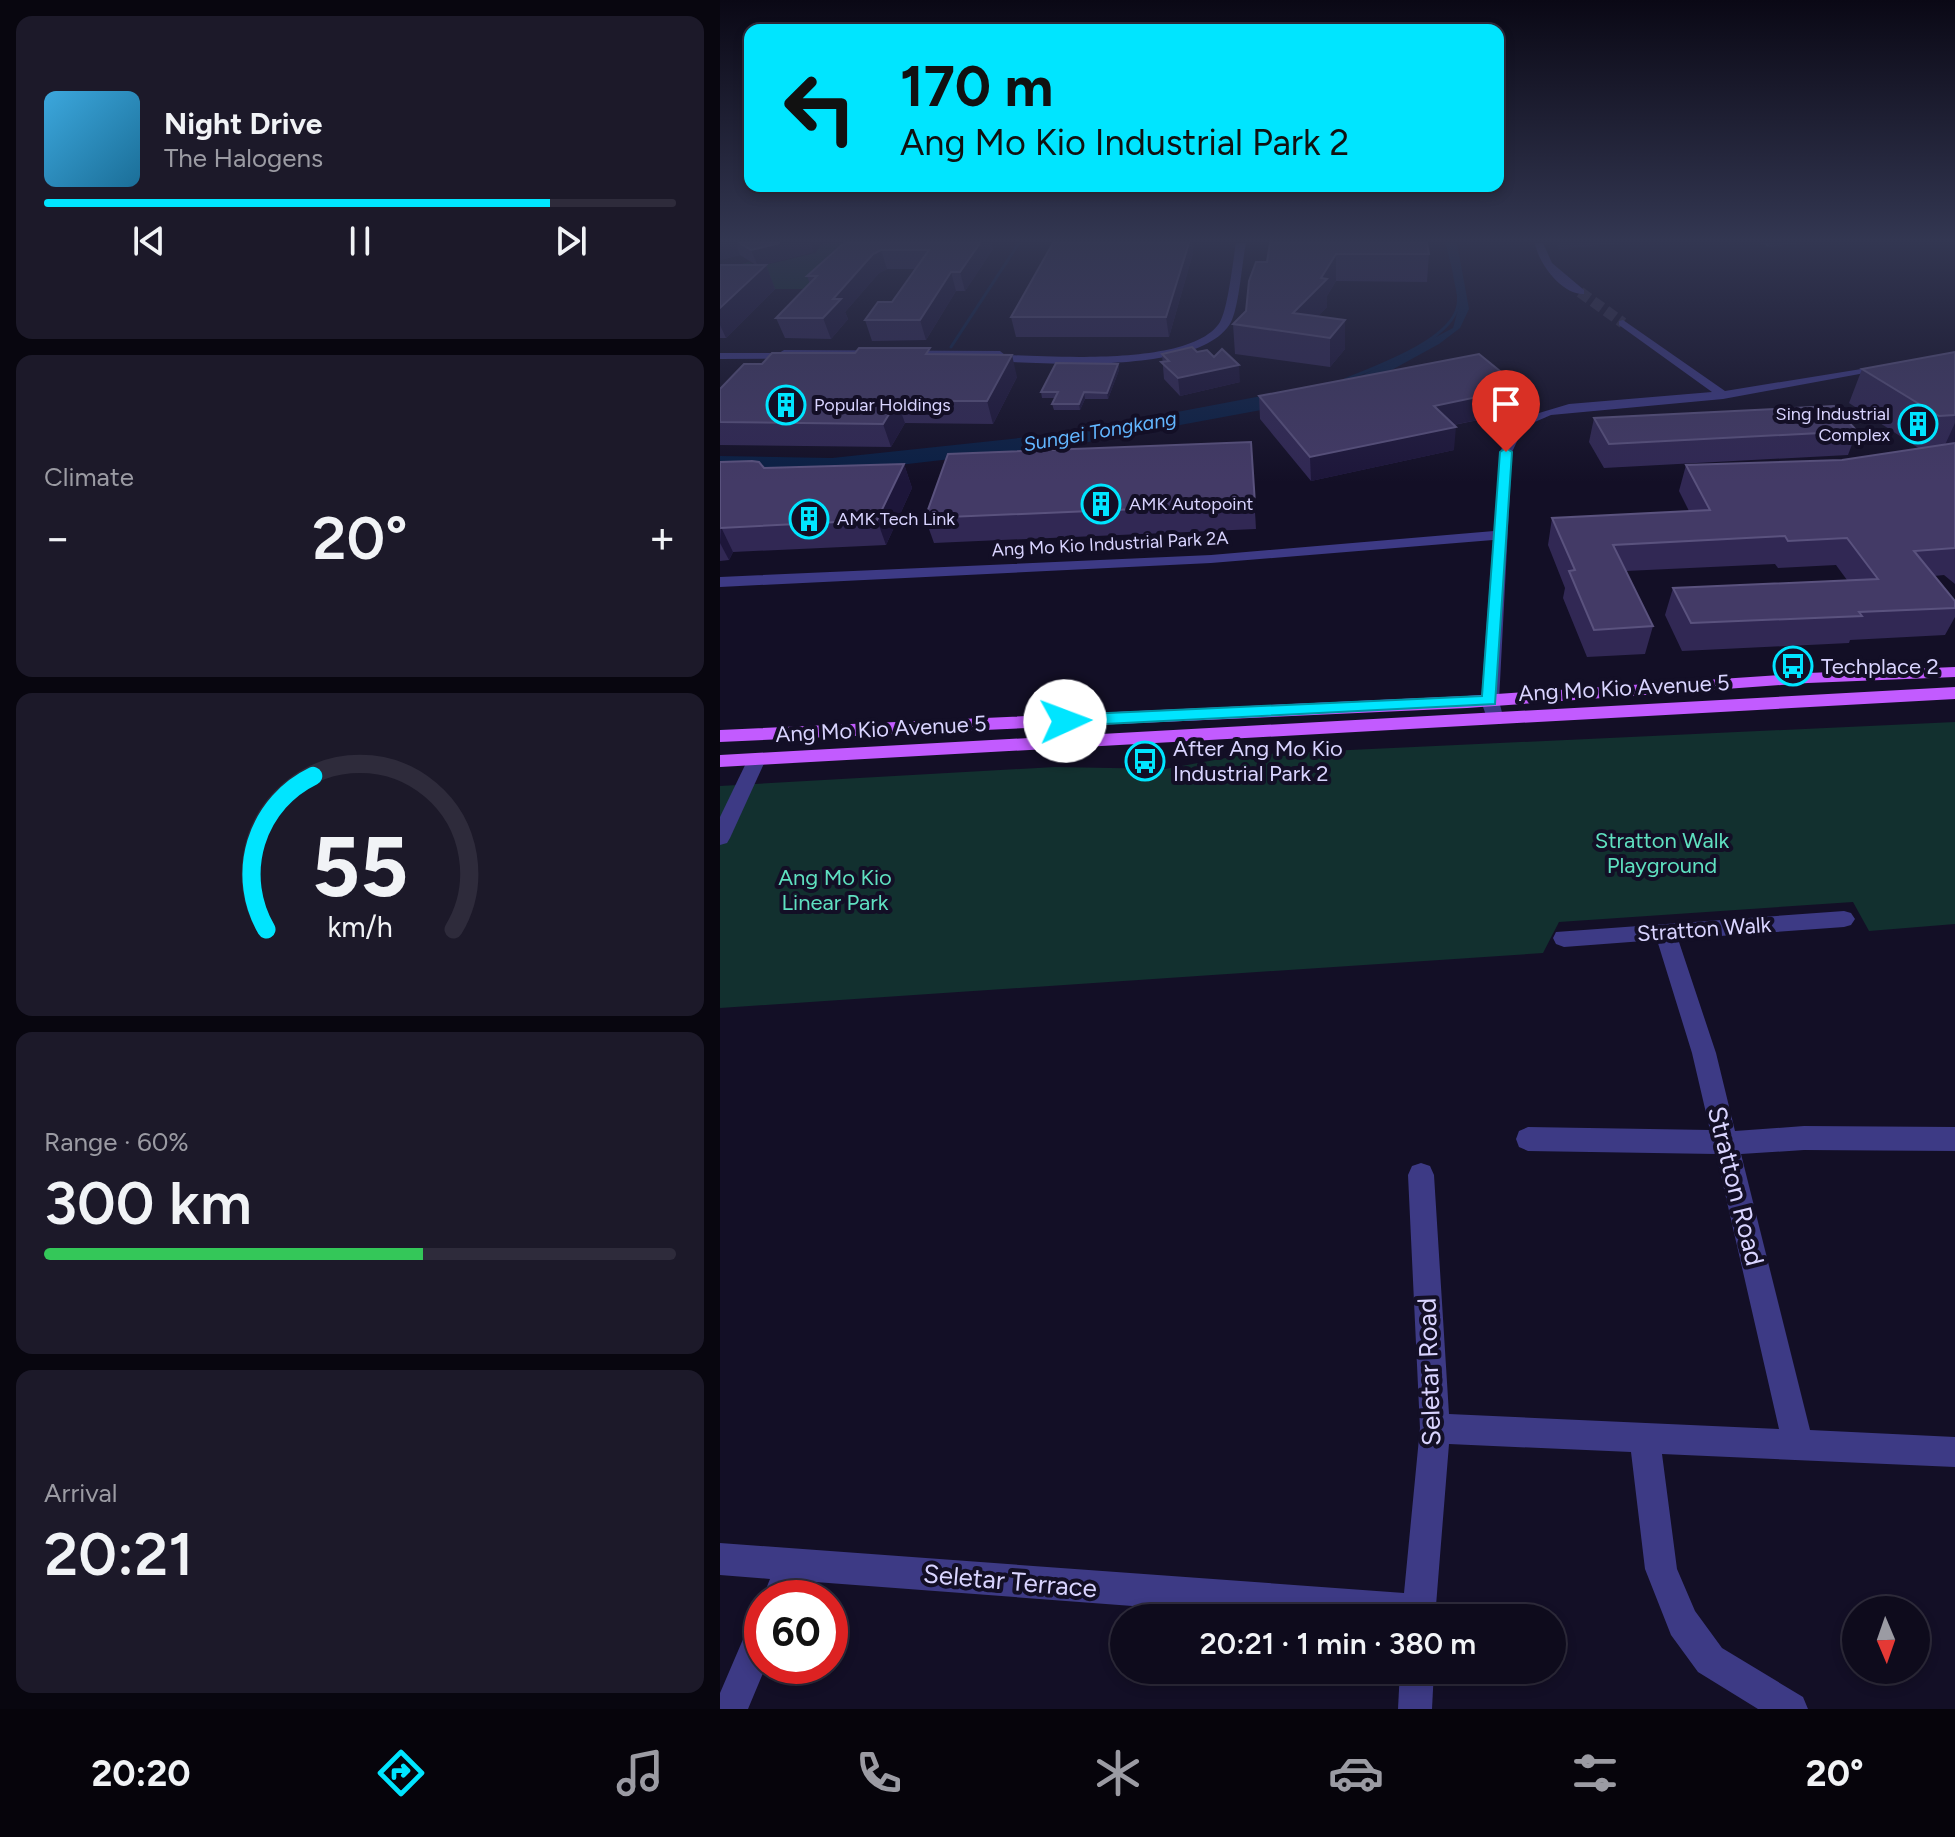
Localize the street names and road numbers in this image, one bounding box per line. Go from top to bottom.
street label: Ang Mo Kio Industrial Park 2A [991,527,1229,561]
street label: Ang Mo Kio Avenue 5 [1518,669,1730,707]
street label: Ang Mo Kio Avenue 5 [775,710,987,748]
street label: Stratton Walk [1636,911,1772,947]
street label: Stratton Road [1701,1103,1771,1269]
street label: Seletar Road [1410,1297,1448,1447]
street label: Seletar Terrace [922,1557,1098,1605]

